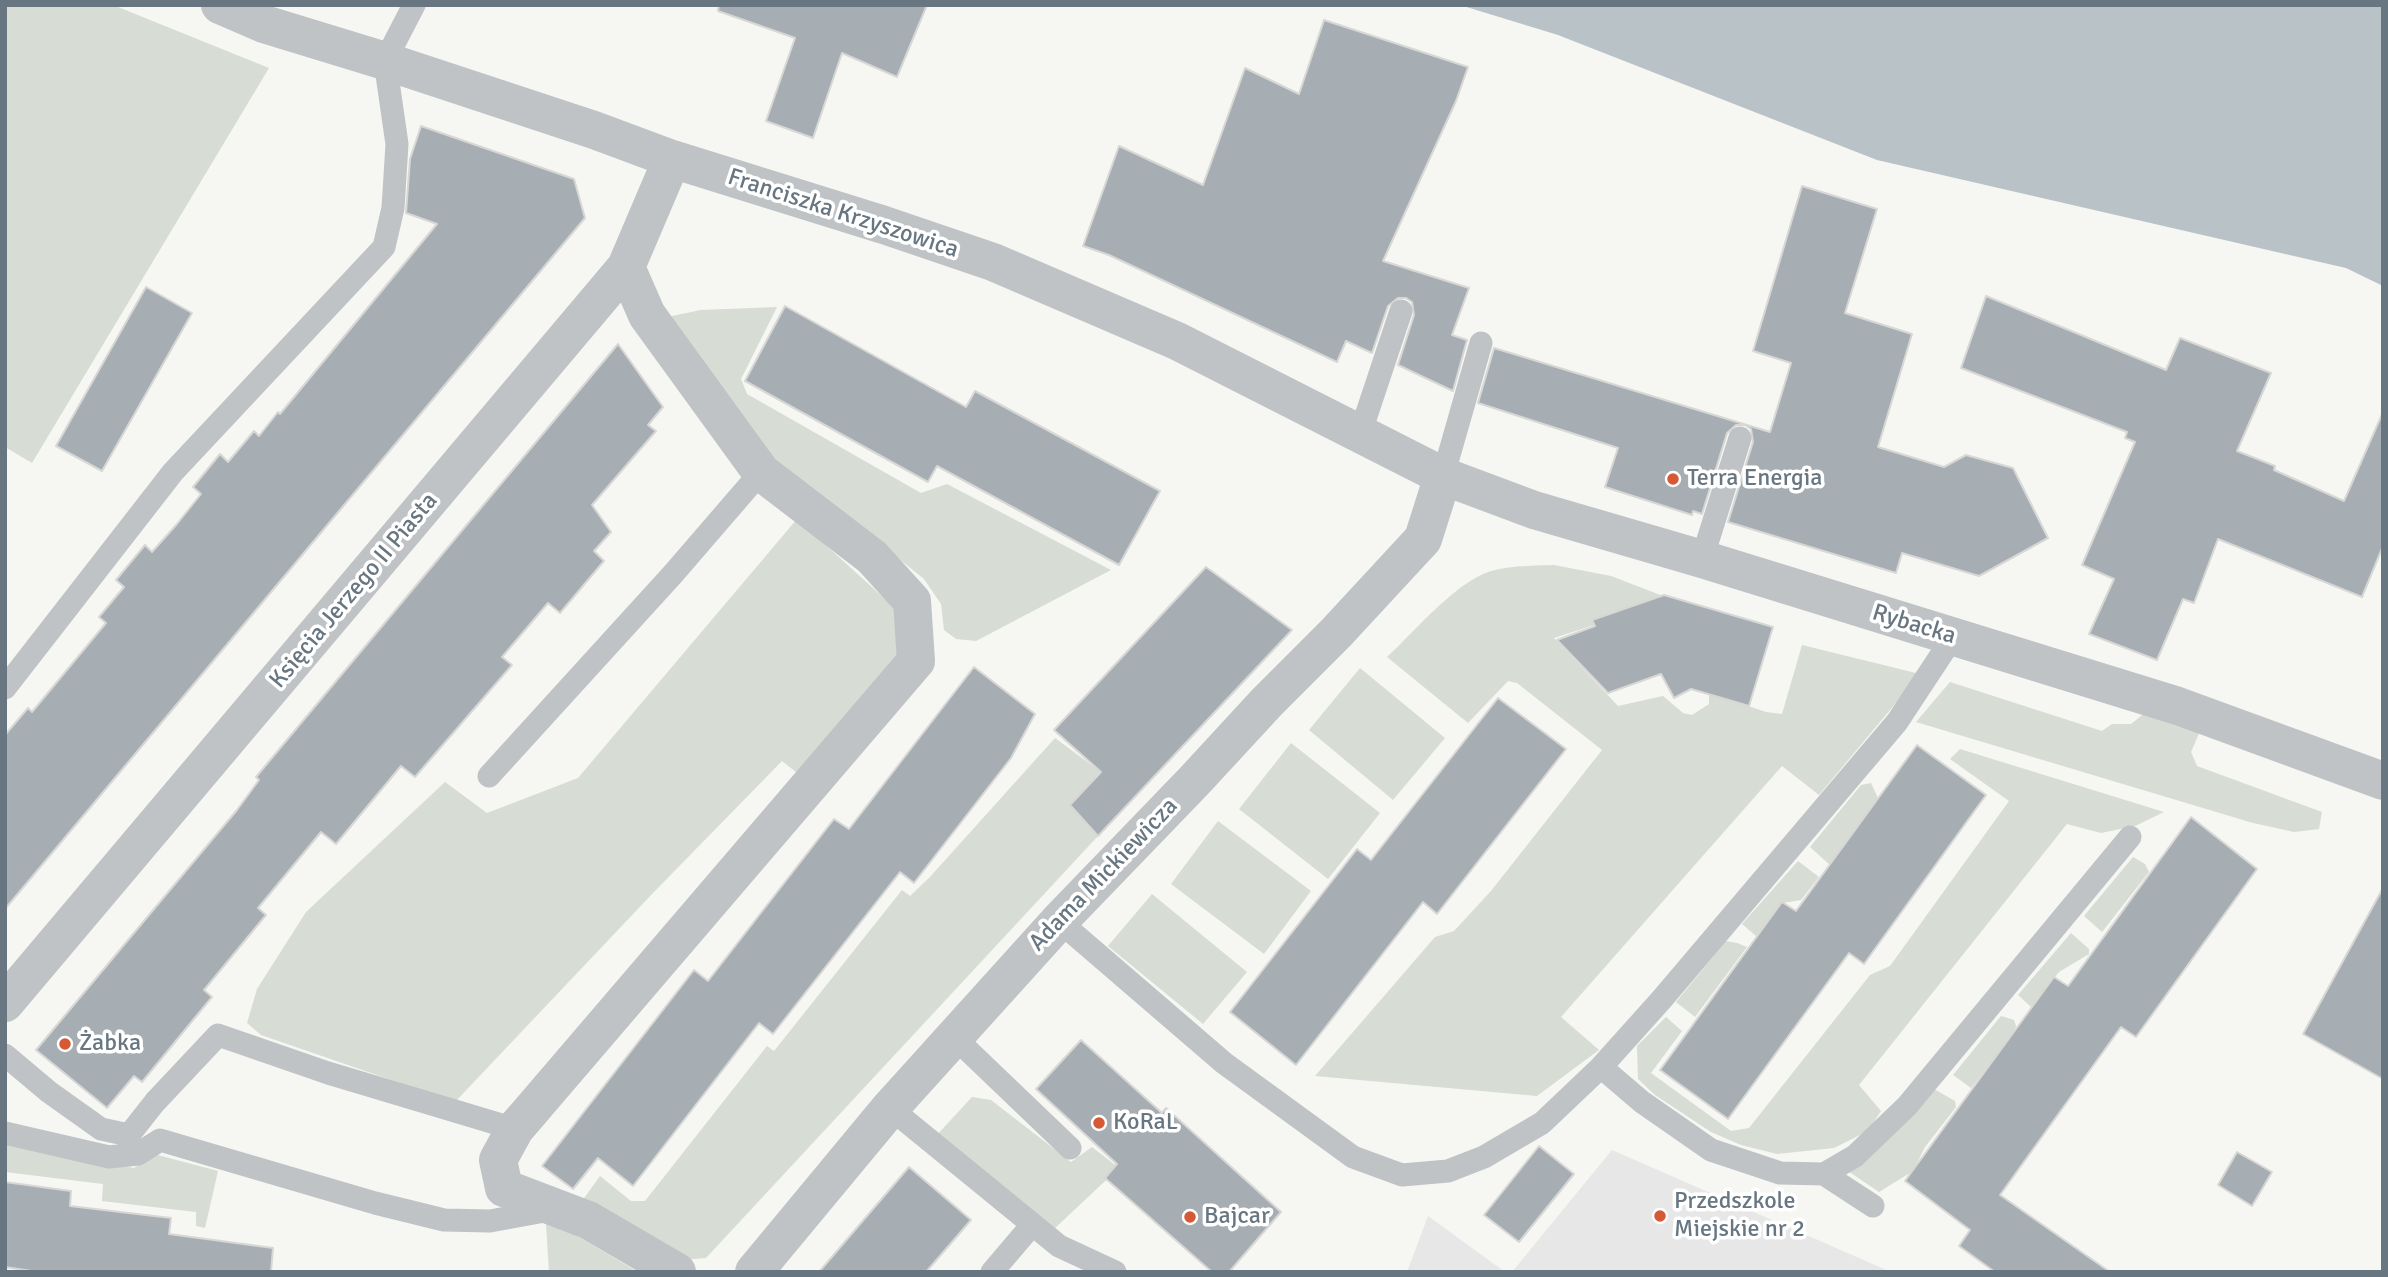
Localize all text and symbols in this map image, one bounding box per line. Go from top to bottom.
street label: Franciszka Krzyszowica [724,163,962,265]
place label: Terra Energia [1687,465,1822,493]
marker: Terra Energia [1665,471,1681,487]
street label: Księcia Jerzego II Piasta [264,487,444,695]
street label: Rybacka [1869,599,1959,651]
street label: Adama Mickiewicza [1024,792,1184,958]
place label: Żabka [79,1030,141,1058]
marker: Żabka [57,1036,73,1052]
place label: KoRaL [1113,1109,1178,1137]
marker: KoRaL [1091,1115,1107,1131]
place label: Przedszkole Miejskie nr 2 [1674,1188,1805,1244]
place label: Bajcar [1204,1203,1270,1231]
marker: Przedszkole Miejskie nr 2 [1652,1208,1668,1224]
marker: Bajcar [1182,1209,1198,1225]

